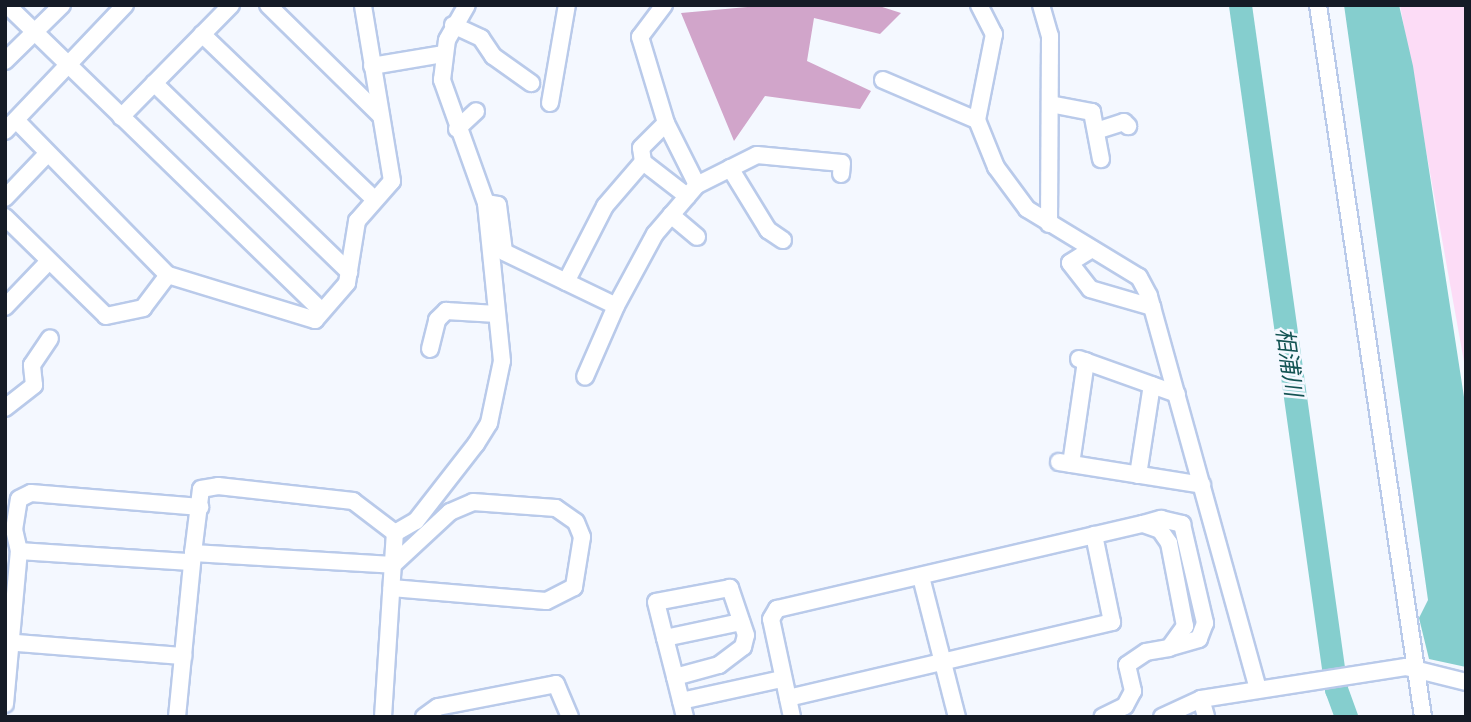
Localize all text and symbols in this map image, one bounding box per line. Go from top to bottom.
water label: 相浦川 [1272,326,1308,398]

